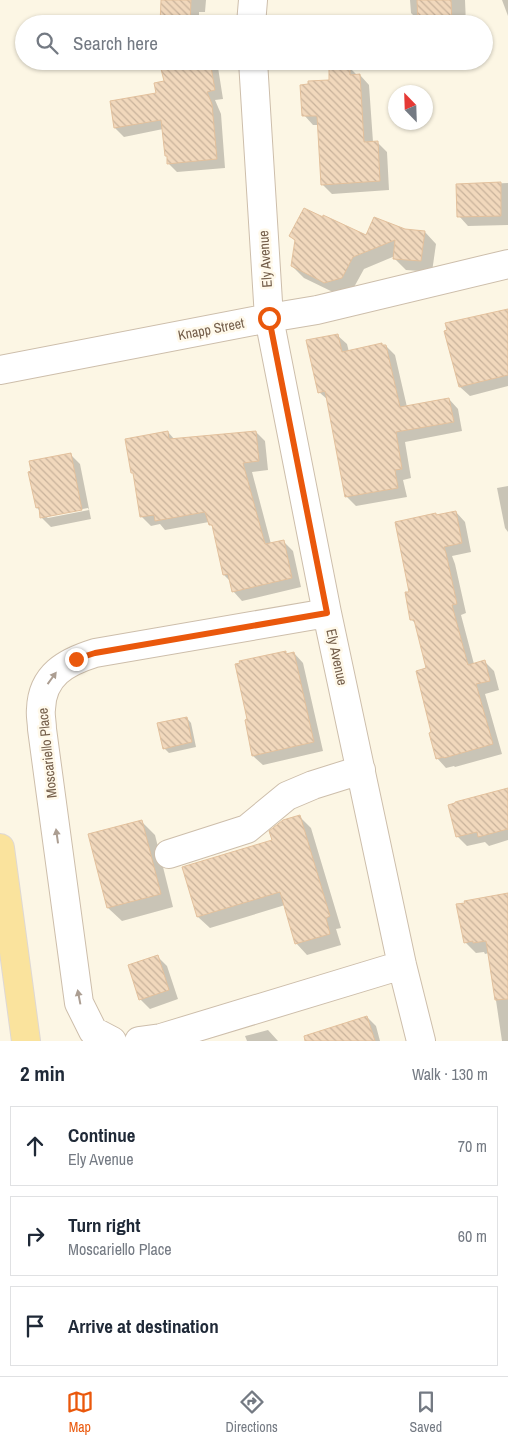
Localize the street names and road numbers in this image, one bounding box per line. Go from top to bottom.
street label: Ely Avenue [254,230,276,288]
street label: Knapp Street [176,314,246,344]
street label: Ely Avenue [322,627,352,687]
street label: Moscariello Place [33,707,61,799]

